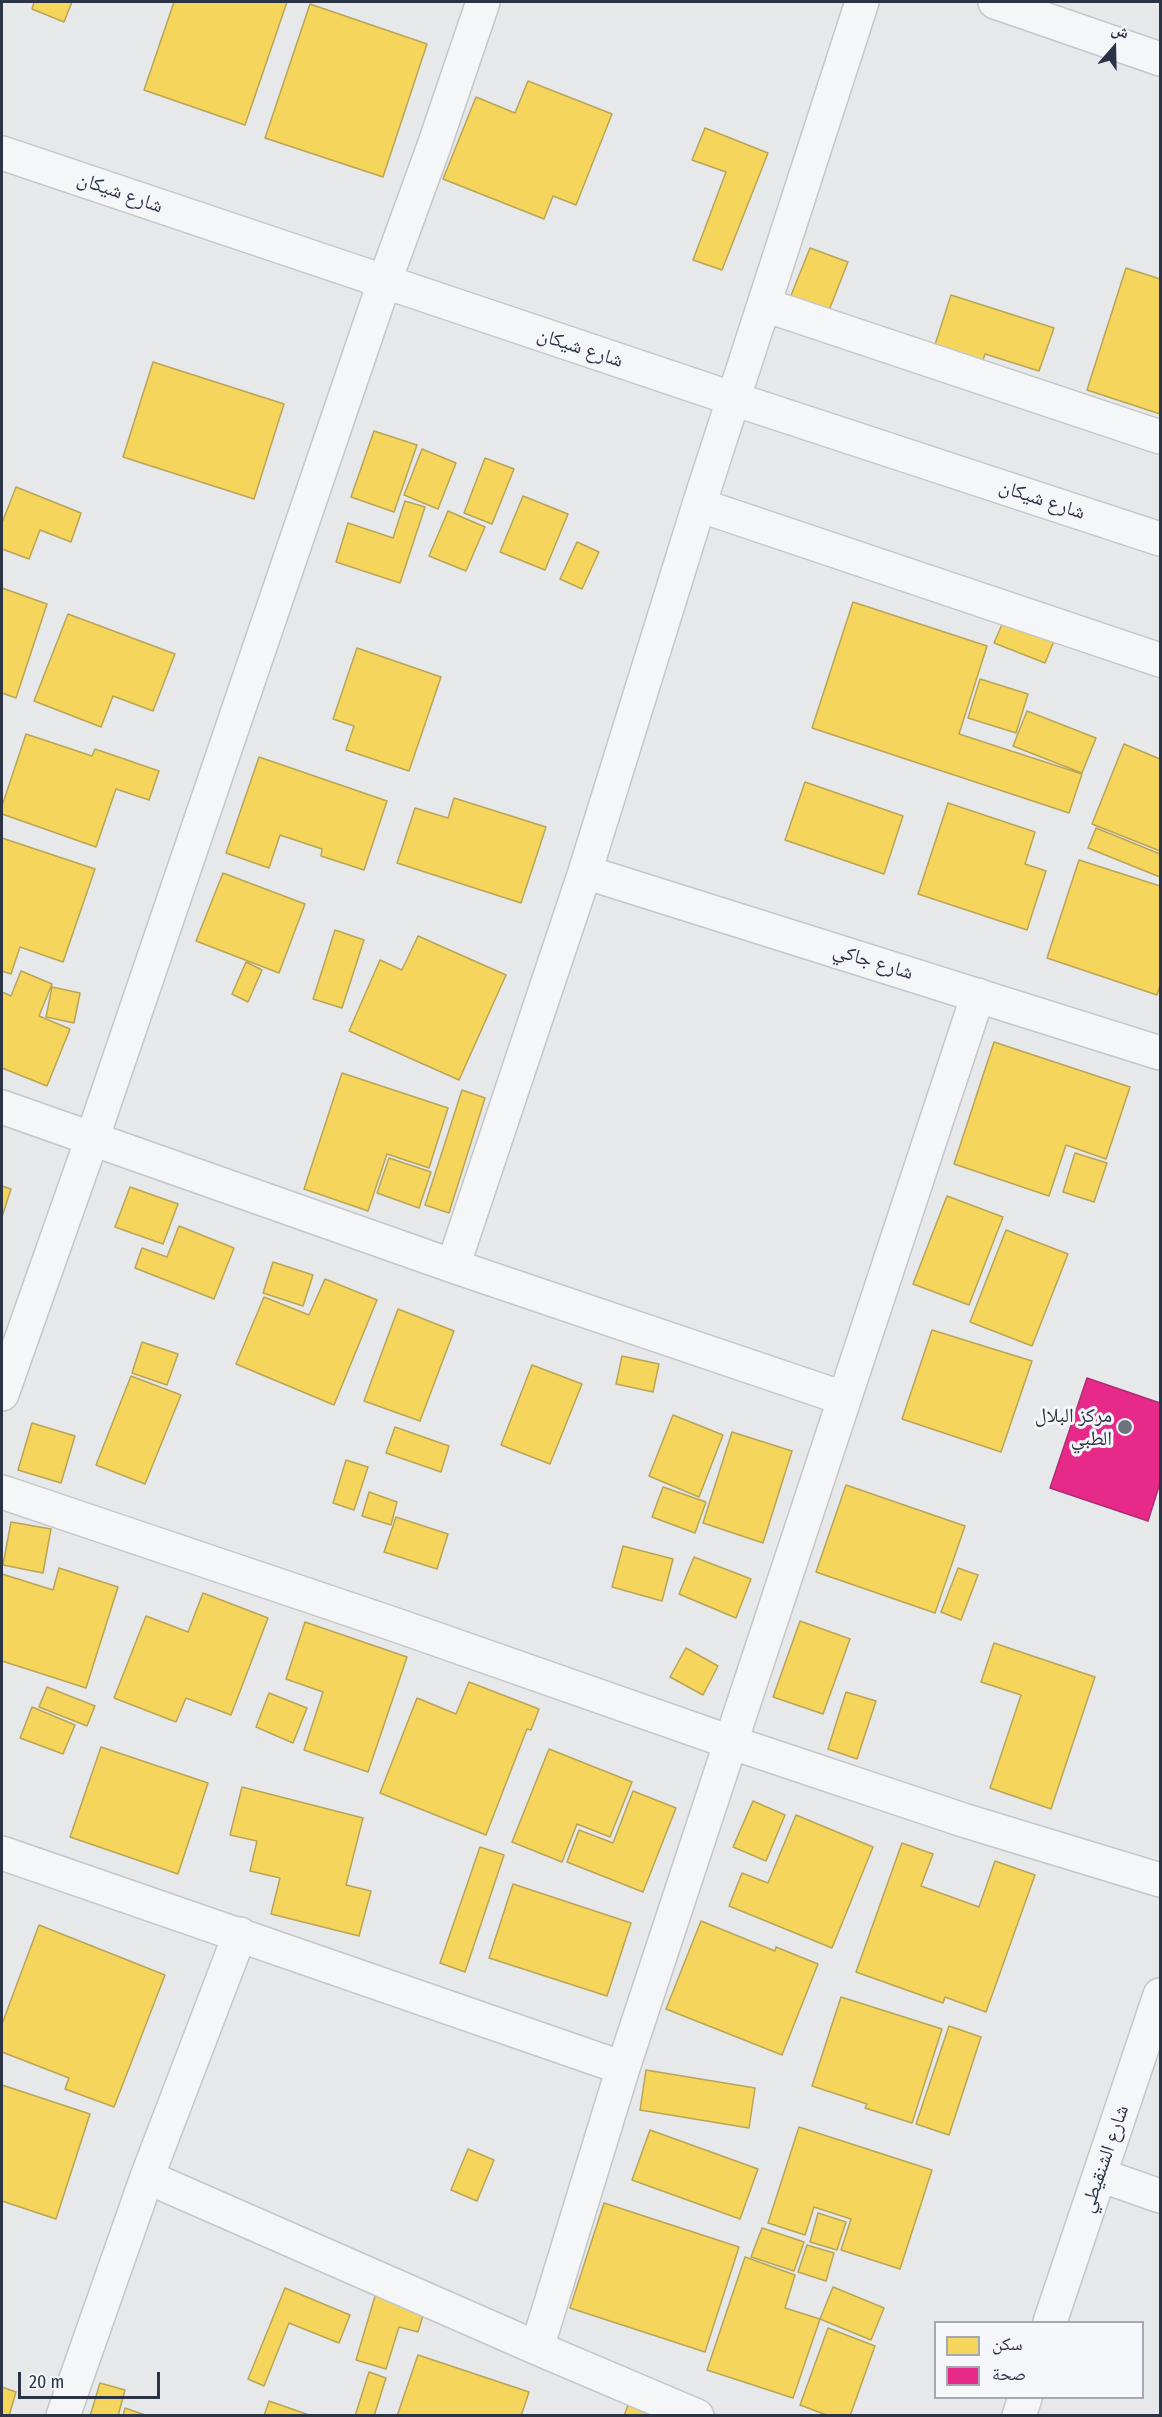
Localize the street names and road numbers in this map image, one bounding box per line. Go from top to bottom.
street label: شارع شيكان [74,167,166,219]
street label: شارع شيكان [534,323,626,373]
street label: شارع شيكان [996,475,1088,525]
street label: شارع جاكي [830,938,916,986]
street label: شارع الشنقيطي [1075,2102,1135,2216]

